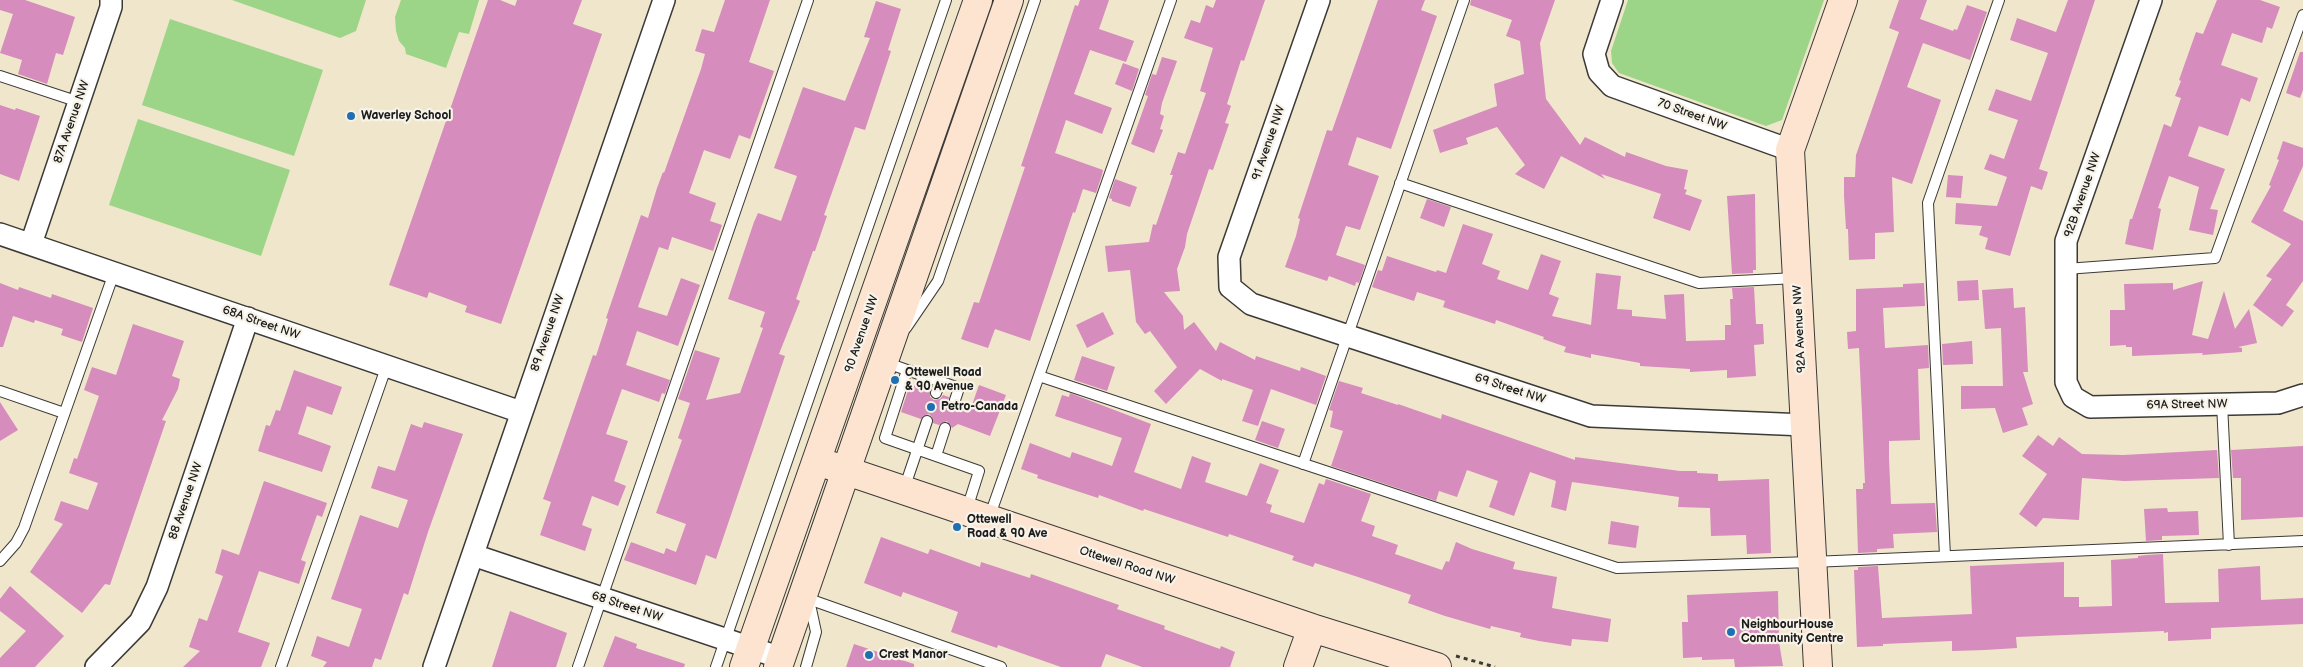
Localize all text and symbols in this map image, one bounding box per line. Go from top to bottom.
street label: 87A Avenue NW [51,79,93,165]
street label: 70 Street NW [1655,96,1729,134]
street label: 91 Avenue NW [1249,104,1289,182]
place label: Waverley School [361,109,451,123]
marker: Waverley School [345,110,357,122]
street label: 92B Avenue NW [2062,151,2104,239]
street label: 92A Avenue NW [1791,285,1809,373]
street label: 89 Avenue NW [528,292,568,374]
street label: 90 Avenue NW [842,293,882,375]
street label: 68A Street NW [220,303,302,343]
place label: Ottewell Road & 90 Avenue [905,366,982,394]
street label: 69 Street NW [1473,371,1547,407]
marker: Ottewell Road & 90 Avenue [889,374,901,386]
street label: 69A Street NW [2146,397,2228,413]
place label: Petro-Canada [941,400,1018,414]
marker: Petro-Canada [925,401,937,413]
street label: 88 Avenue NW [166,460,206,542]
place label: Ottewell Road & 90 Ave [967,513,1047,541]
marker: Ottewell Road & 90 Ave [951,521,963,533]
street label: Ottewell Road NW [1078,544,1176,588]
street label: 68 Street NW [590,589,664,625]
place label: NeighbourHouse Community Centre [1741,618,1843,646]
marker: NeighbourHouse Community Centre [1725,626,1737,638]
place label: Crest Manor [879,648,948,662]
marker: Crest Manor [863,649,875,661]

